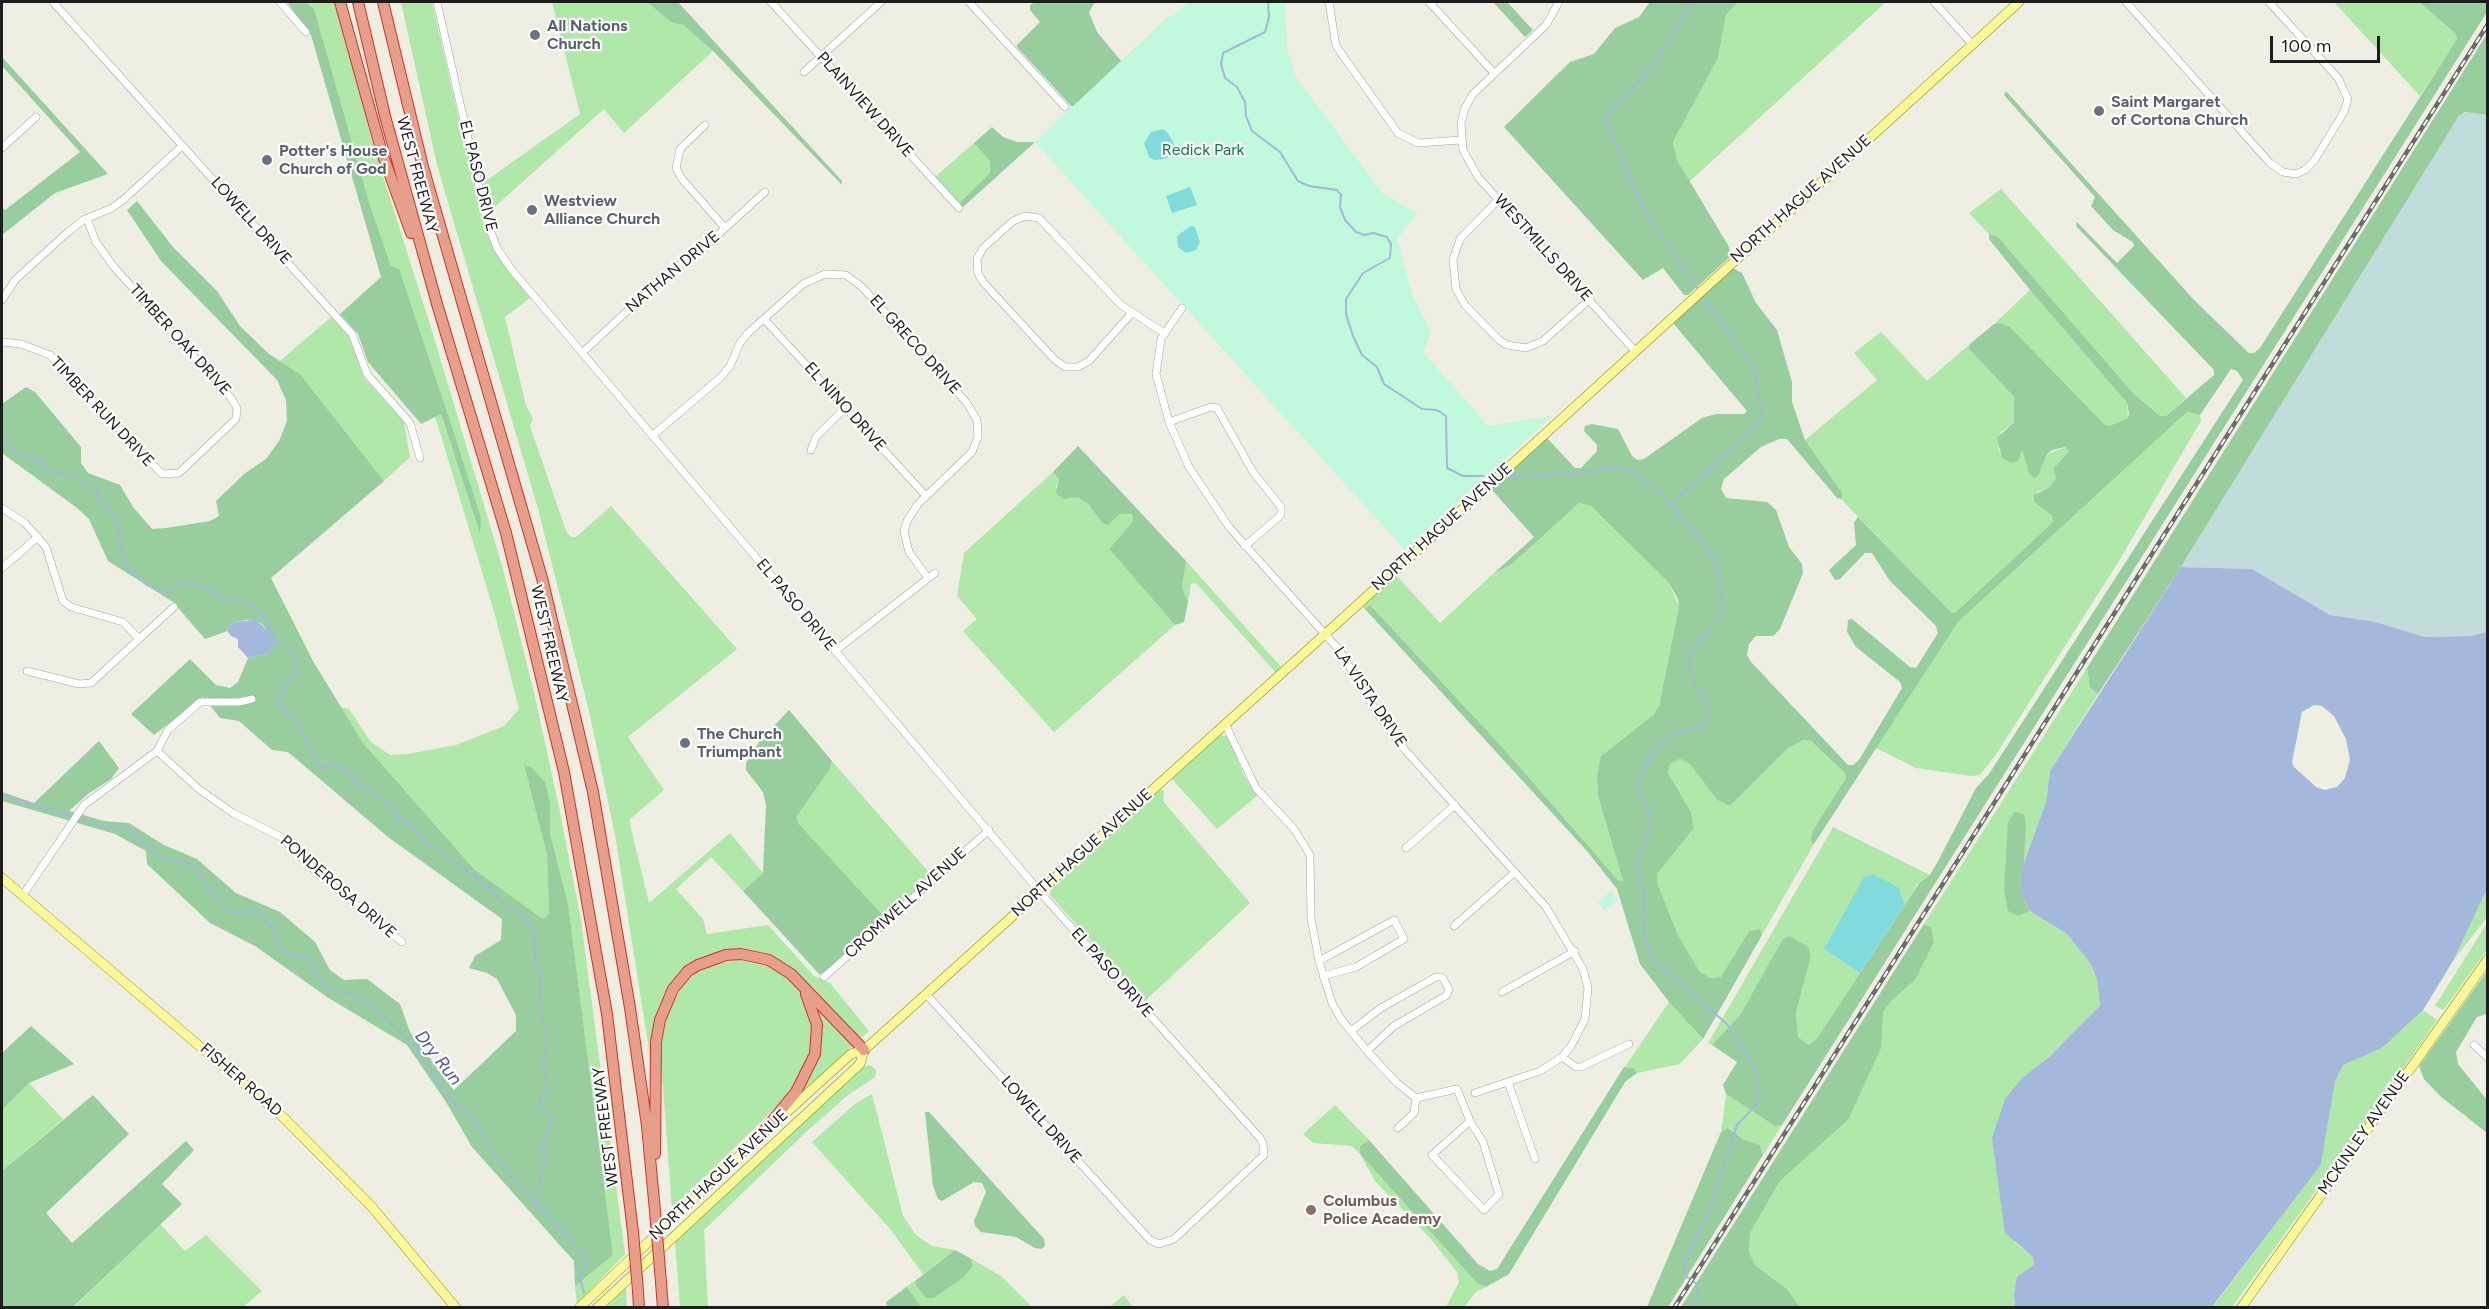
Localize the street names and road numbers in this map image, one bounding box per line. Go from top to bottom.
street label: PLAINVIEW DRIVE [813,48,917,162]
street label: WEST FREEWAY [392,114,442,236]
street label: EL PASO DRIVE [455,118,501,234]
street label: NORTH HAGUE AVENUE [1727,131,1875,267]
street label: LOWELL DRIVE [207,173,295,269]
street label: WESTMILLS DRIVE [1490,190,1596,306]
street label: NATHAN DRIVE [622,227,724,317]
street label: TIMBER OAK DRIVE [125,281,235,399]
street label: EL GRECO DRIVE [865,291,965,399]
street label: TIMBER RUN DRIVE [46,353,158,471]
street label: EL NINO DRIVE [800,359,890,455]
street label: NORTH HAGUE AVENUE [1368,459,1516,595]
street label: EL PASO DRIVE [752,555,840,655]
street label: WEST FREEWAY [526,583,572,705]
street label: LA VISTA DRIVE [1329,643,1411,751]
street label: NORTH HAGUE AVENUE [1008,785,1156,921]
street label: PONDEROSA DRIVE [276,831,400,943]
street label: CROMWELL AVENUE [841,843,971,963]
street label: EL PASO DRIVE [1067,924,1157,1022]
street label: FISHER ROAD [196,1039,286,1121]
street label: WEST FREEWAY [589,1066,623,1188]
street label: MCKINLEY AVENUE [2314,1067,2414,1199]
street label: LOWELL DRIVE [997,1072,1085,1168]
street label: NORTH HAGUE AVENUE [646,1106,792,1244]

